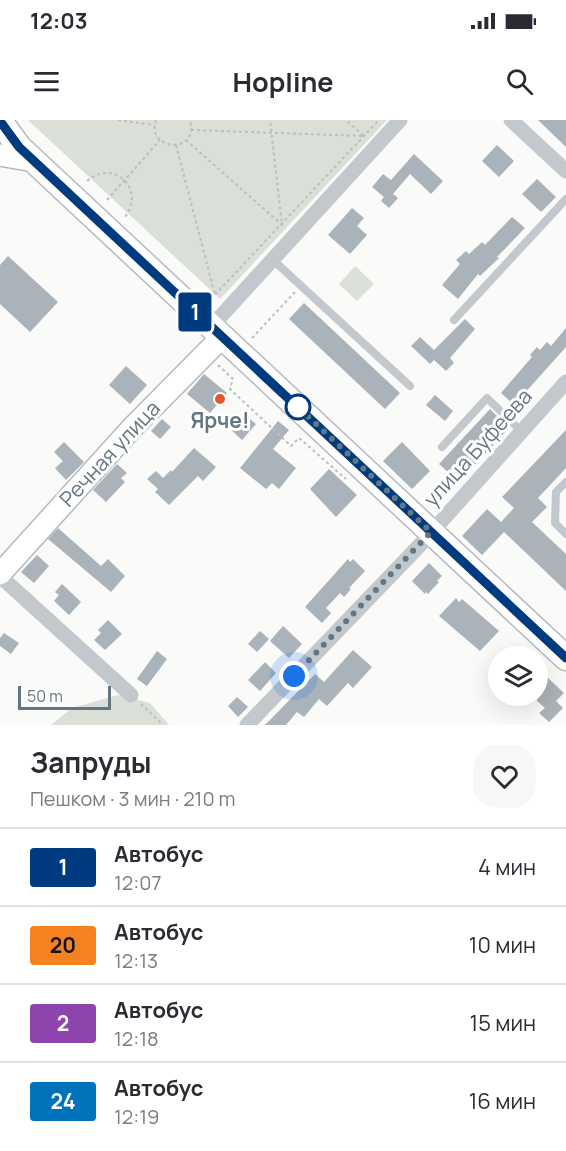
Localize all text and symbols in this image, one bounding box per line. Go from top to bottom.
text: 12:03 [30,6,88,36]
text: Hopline [233,63,333,100]
icon: menu [30,65,63,98]
icon: search [503,65,536,98]
line badge: 1 [176,292,214,332]
text: 1 [190,298,200,326]
street label: улица Буфеева [417,382,538,512]
marker: Ярче! [213,392,227,406]
street label: Речная улица [53,394,166,512]
unlabelled marker [285,394,311,420]
place label: Ярче! [190,406,250,434]
map controls [488,646,548,706]
button: layers [488,646,548,706]
your location [279,661,309,691]
scale bar [18,683,111,710]
text: 50 m [27,685,63,707]
text: Запруды [30,743,152,781]
button: heart [473,745,536,808]
text: Пешком · 3 мин · 210 m [30,785,236,812]
text: Автобус [114,839,203,869]
text: 4 мин [478,852,536,882]
text: 1 [58,853,68,881]
text: 12:07 [114,869,161,896]
text: Автобус [114,917,203,947]
text: 10 мин [469,930,536,960]
text: 20 [50,931,76,959]
text: 12:13 [114,947,158,974]
text: Автобус [114,995,203,1025]
text: 15 мин [470,1008,536,1038]
text: 2 [57,1009,69,1037]
text: 12:18 [114,1025,159,1052]
text: Автобус [114,1073,203,1103]
text: 16 мин [469,1086,536,1116]
text: 24 [51,1087,75,1115]
text: 12:19 [114,1103,159,1130]

